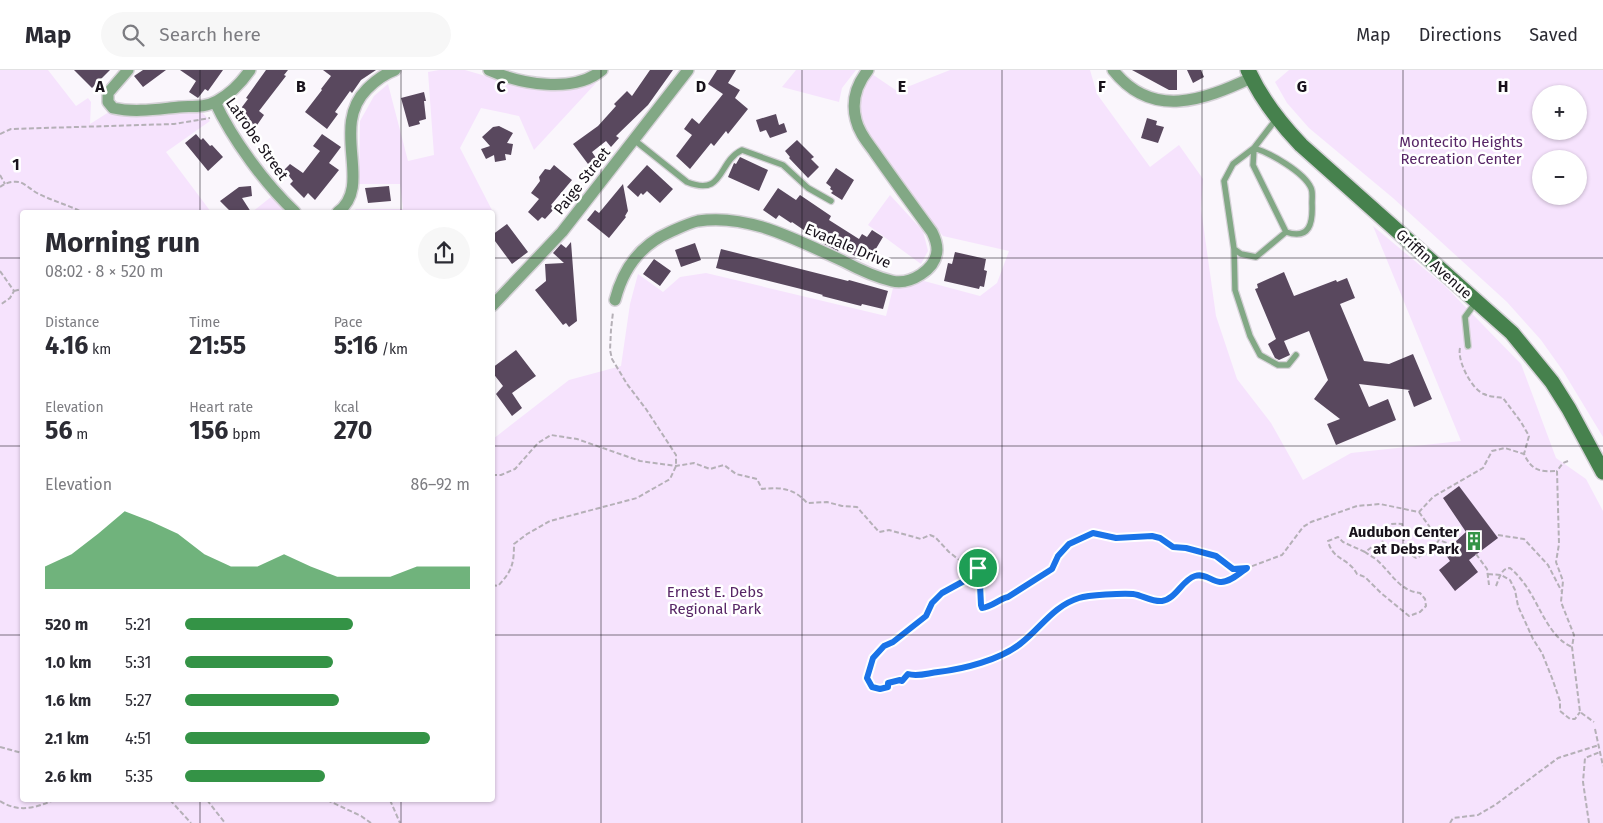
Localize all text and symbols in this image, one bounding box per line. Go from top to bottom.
search box [101,12,451,57]
text: Map [25,21,71,49]
icon: search [119,21,147,49]
text: Search here [159,23,261,46]
text: Map [1356,24,1391,46]
text: Directions [1419,24,1501,46]
text: Saved [1529,24,1578,46]
text: A [94,77,105,96]
text: B [296,77,306,96]
text: C [496,77,506,96]
text: D [696,77,706,96]
text: E [898,77,906,96]
text: F [1098,77,1106,96]
text: G [1297,77,1307,96]
text: H [1498,77,1508,96]
map controls [1532,85,1587,205]
button: + [1532,85,1587,140]
street label: Latrobe Street [222,94,292,184]
park label: Montecito Heights Recreation Center [1399,133,1523,168]
street label: Paige Street [550,143,614,218]
button: − [1532,150,1587,205]
text: 1 [12,155,20,174]
street label: Evadale Drive [802,220,894,272]
street label: Griffin Avenue [1392,225,1476,303]
text: Morning run [45,226,200,259]
button: share [418,227,470,279]
text: 08:02 · 8 × 520 m [45,262,163,281]
text: Distance [45,314,99,331]
text: Time [189,314,220,331]
text: Pace [334,314,363,331]
text: 4.16 [45,331,88,361]
text: 21:55 [189,331,246,361]
text: 5:16 [334,331,378,361]
text: km [88,341,111,358]
text: /km [378,341,408,358]
text: Elevation [45,399,104,416]
text: Heart rate [189,399,253,416]
text: kcal [334,399,359,416]
text: 56 [45,416,73,446]
text: 156 [189,416,228,446]
text: 270 [334,416,372,446]
text: m [73,426,88,443]
text: bpm [228,426,261,443]
text: Elevation [45,475,112,494]
text: 86–92 m [411,475,470,494]
place label: Audubon Center at Debs Park [1348,523,1460,558]
building icon: Audubon Center at Debs Park [1463,530,1485,552]
pin [957,547,999,589]
icon: arrive [964,554,992,582]
park label: Ernest E. Debs Regional Park [667,583,763,618]
text: 520 m [45,615,88,634]
text: 5:21 [125,615,151,634]
text: 1.0 km [45,653,92,672]
text: 5:31 [125,653,152,672]
text: 1.6 km [45,691,91,710]
text: 5:27 [125,691,152,710]
text: 2.1 km [45,729,89,748]
text: 4:51 [125,729,152,748]
text: 2.6 km [45,767,92,786]
text: 5:35 [125,767,153,786]

